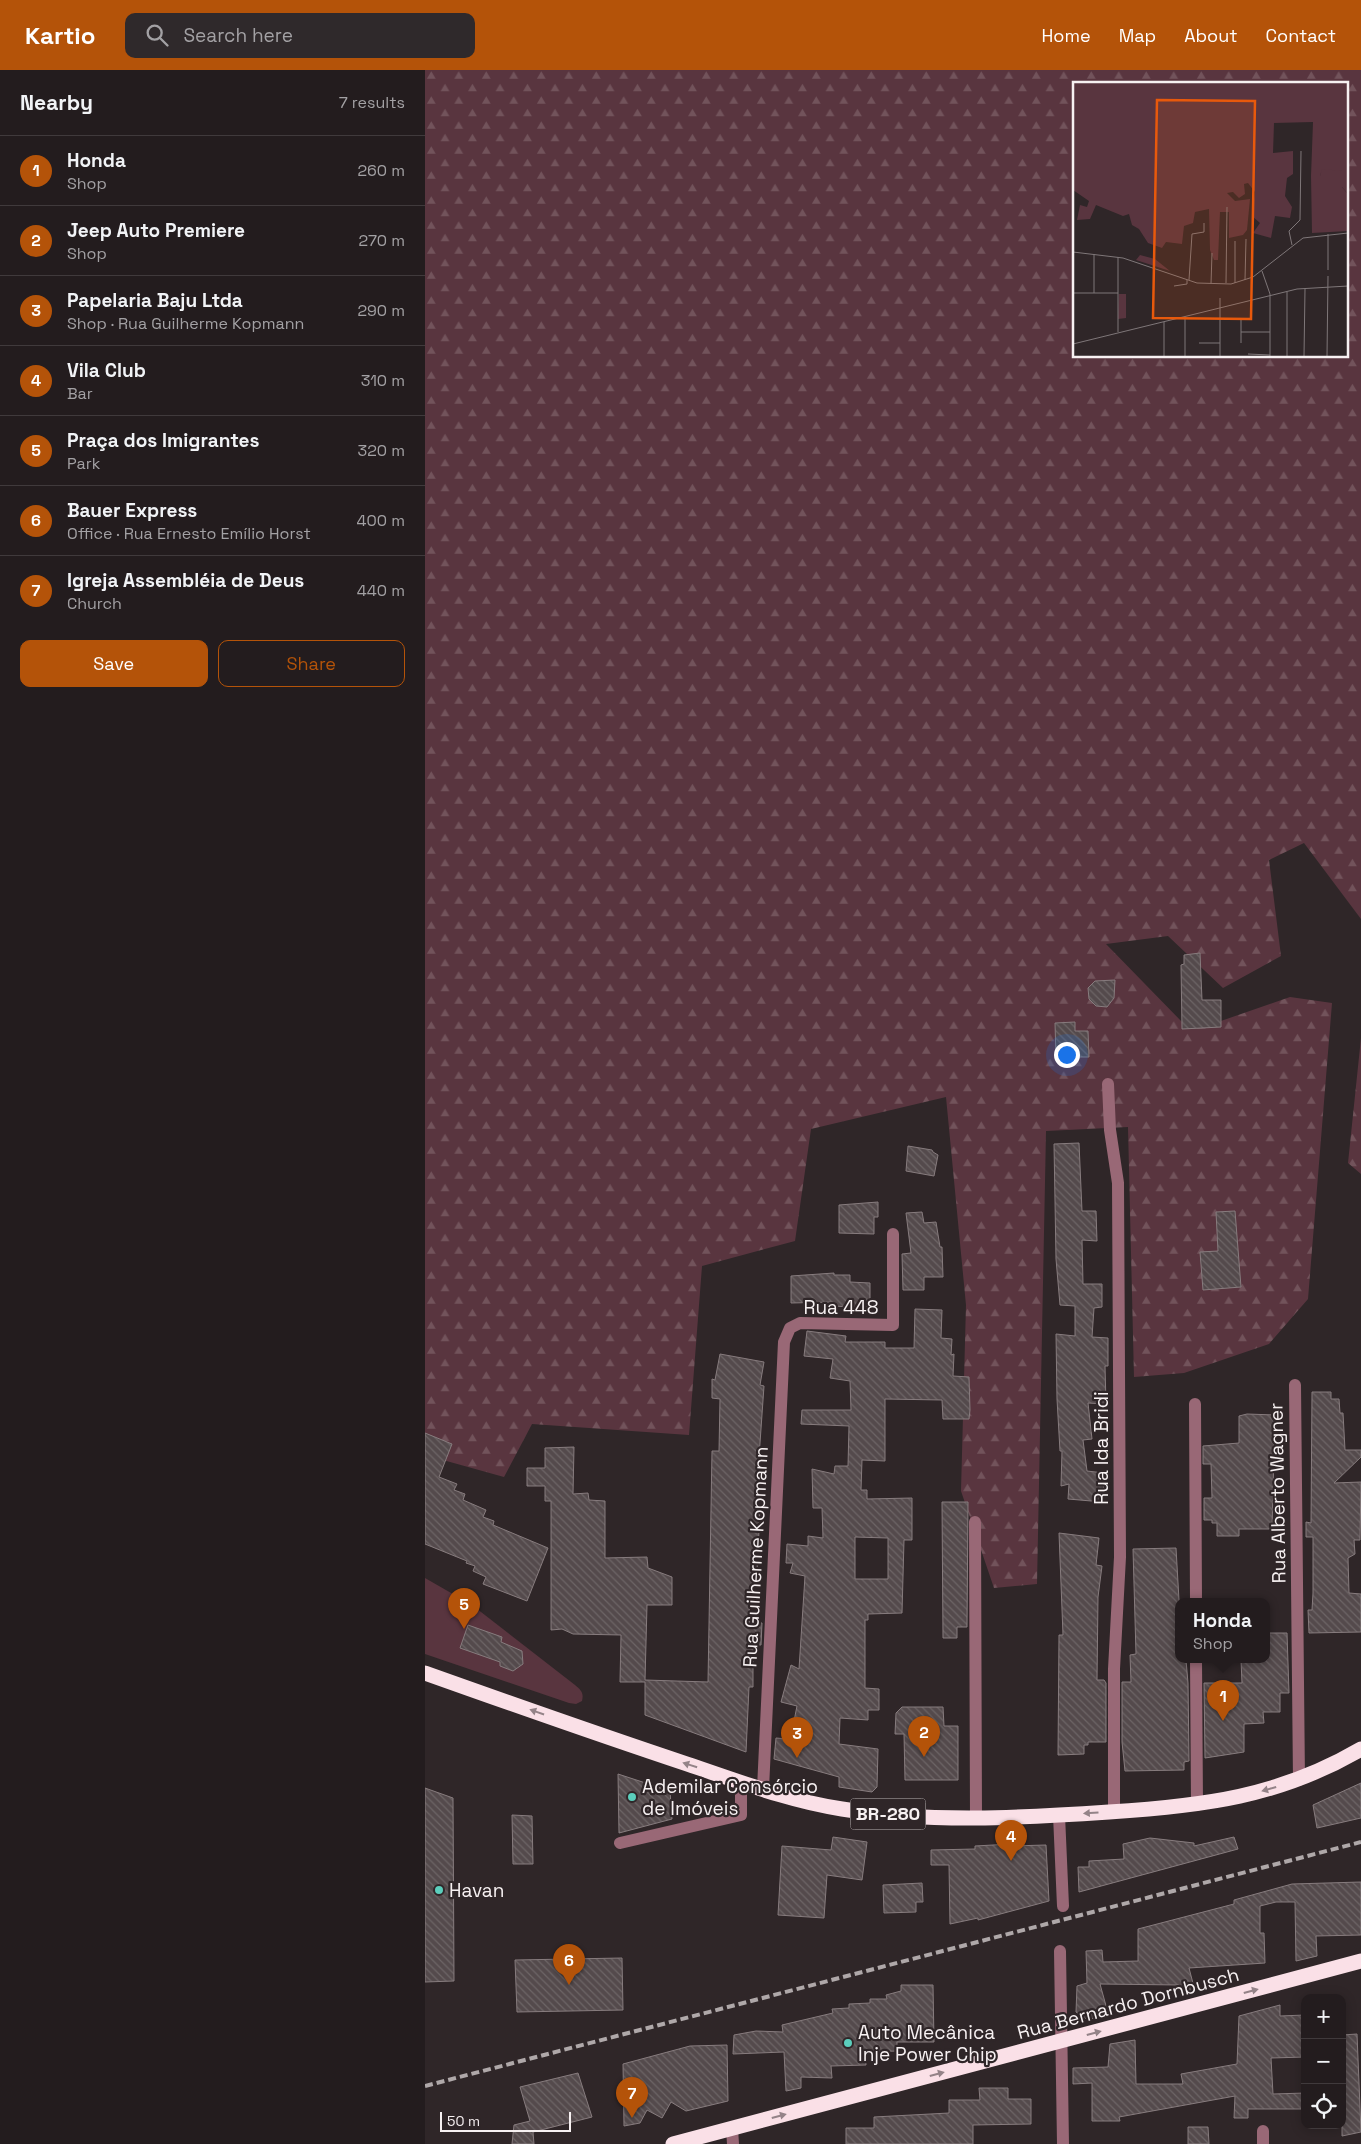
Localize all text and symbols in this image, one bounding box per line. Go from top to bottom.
search box [125,13,475,58]
text: Kartio [25,20,95,51]
icon: search [143,21,171,49]
text: Search here [183,23,293,48]
text: Home [1042,24,1091,47]
text: Map [1119,24,1156,47]
text: About [1184,24,1238,47]
text: Contact [1266,24,1336,47]
inset map [1073,82,1349,358]
text: Nearby [20,89,93,116]
text: 7 results [339,92,405,113]
text: Honda [67,148,126,173]
text: 1 [32,160,40,181]
text: 260 m [357,160,405,181]
text: Shop [67,173,107,194]
text: Jeep Auto Premiere [67,218,245,243]
text: 2 [31,230,41,251]
text: 270 m [358,230,405,251]
text: Shop [67,243,107,264]
text: Papelaria Baju Ltda [67,288,243,313]
text: 3 [31,300,41,321]
text: 290 m [357,300,405,321]
text: Shop · Rua Guilherme Kopmann [67,313,304,334]
text: Vila Club [67,358,146,383]
text: 4 [31,370,41,391]
text: 310 m [361,370,405,391]
text: Bar [67,383,93,404]
text: Praça dos Imigrantes [67,428,259,453]
text: 5 [31,440,41,461]
text: 320 m [358,440,405,461]
text: Park [67,453,100,474]
text: Bauer Express [67,498,197,523]
text: 6 [31,510,41,531]
text: 400 m [357,510,405,531]
text: Office · Rua Ernesto Emílio Horst [67,523,311,544]
text: Igreja Assembléia de Deus [67,568,304,593]
text: 7 [32,580,40,601]
text: 440 m [357,580,405,601]
text: Church [67,593,122,614]
button: Save [20,640,208,687]
button: Share [218,640,405,687]
your location [1054,1042,1080,1068]
street label: Rua 448 [803,1295,879,1320]
street label: Rua Ida Bridi [1089,1391,1114,1505]
street label: Rua Alberto Wagner [1263,1402,1292,1584]
street label: Rua Guilherme Kopmann [737,1446,774,1668]
pin: 5 [448,1588,480,1629]
popup [1175,1598,1270,1663]
text: Honda [1193,1608,1252,1633]
text: Shop [1193,1633,1233,1654]
pin: 1 [1207,1680,1239,1721]
one-way arrow [529,1708,544,1715]
pin: 2 [908,1716,940,1757]
pin: 3 [781,1717,813,1758]
one-way arrow [683,1761,698,1768]
place label: Ademilar Consórcio de Imóveis [642,1774,818,1821]
one-way arrow [1261,1786,1276,1794]
marker: Ademilar Consórcio de Imóveis [626,1791,638,1803]
road number: BR-280 [851,1798,925,1830]
one-way arrow [1083,1810,1099,1818]
pin: 4 [995,1820,1027,1861]
place label: Havan [449,1878,504,1903]
marker: Havan [433,1884,445,1896]
pin: 6 [553,1944,585,1985]
street label: Rua Bernardo Dornbusch [1014,1962,1242,2045]
one-way arrow [1243,1987,1258,1995]
map controls [1301,1994,1346,2129]
button: + [1301,1994,1346,2039]
place label: Auto Mecânica Inje Power Chip [858,2020,997,2067]
one-way arrow [1086,2029,1101,2037]
marker: Auto Mecânica Inje Power Chip [842,2037,854,2049]
button: − [1301,2039,1346,2084]
one-way arrow [929,2070,944,2078]
pin: 7 [616,2077,648,2118]
button: locate [1301,2084,1346,2129]
scale bar [440,2109,571,2132]
text: 50 m [447,2112,480,2130]
one-way arrow [772,2112,787,2120]

